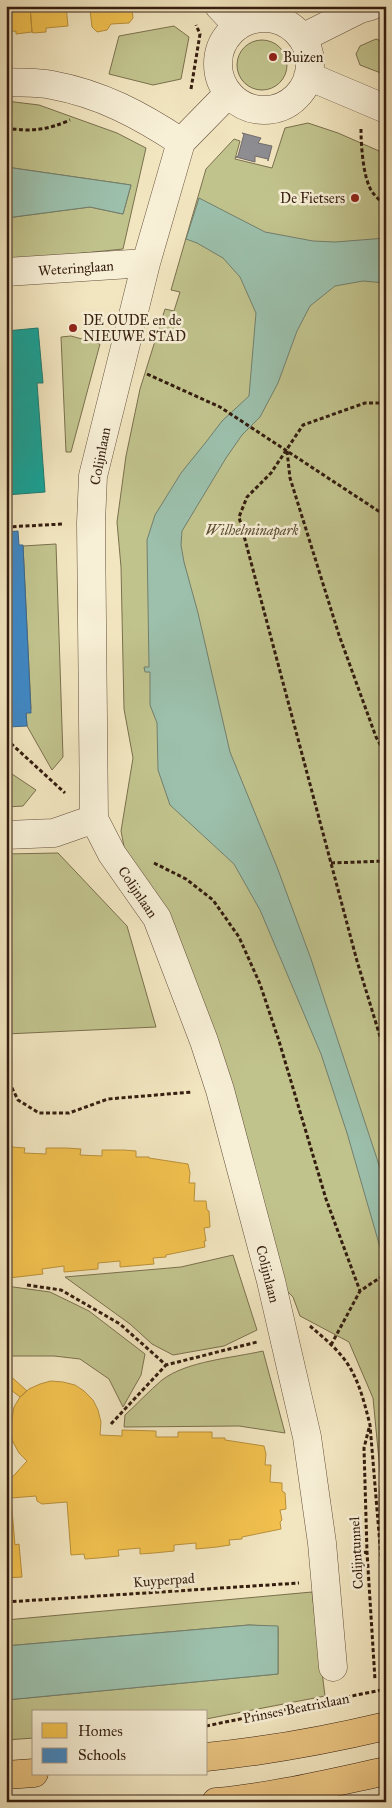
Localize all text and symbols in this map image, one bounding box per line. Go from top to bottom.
place label: Buizen [283,49,324,66]
marker: Buizen [267,51,279,63]
place label: De Fietsers [280,190,345,207]
marker: De Fietsers [349,192,361,204]
street label: Weteringlaan [38,257,115,280]
place label: DE OUDE en de NIEUWE STAD [83,312,186,345]
marker: DE OUDE en de NIEUWE STAD [67,322,79,334]
street label: Colijnlaan [87,425,114,486]
park label: Wilhelminapark [205,522,299,540]
street label: Colijnlaan [114,863,161,922]
street label: Colijnlaan [252,1244,283,1305]
street label: Colijntunnel [346,1516,367,1590]
street label: Kuyperpad [133,1570,195,1591]
street label: Prinses Beatrixlaan [241,1690,351,1727]
legend [32,1710,208,1776]
text: Homes [78,1722,123,1740]
text: Schools [78,1746,126,1764]

